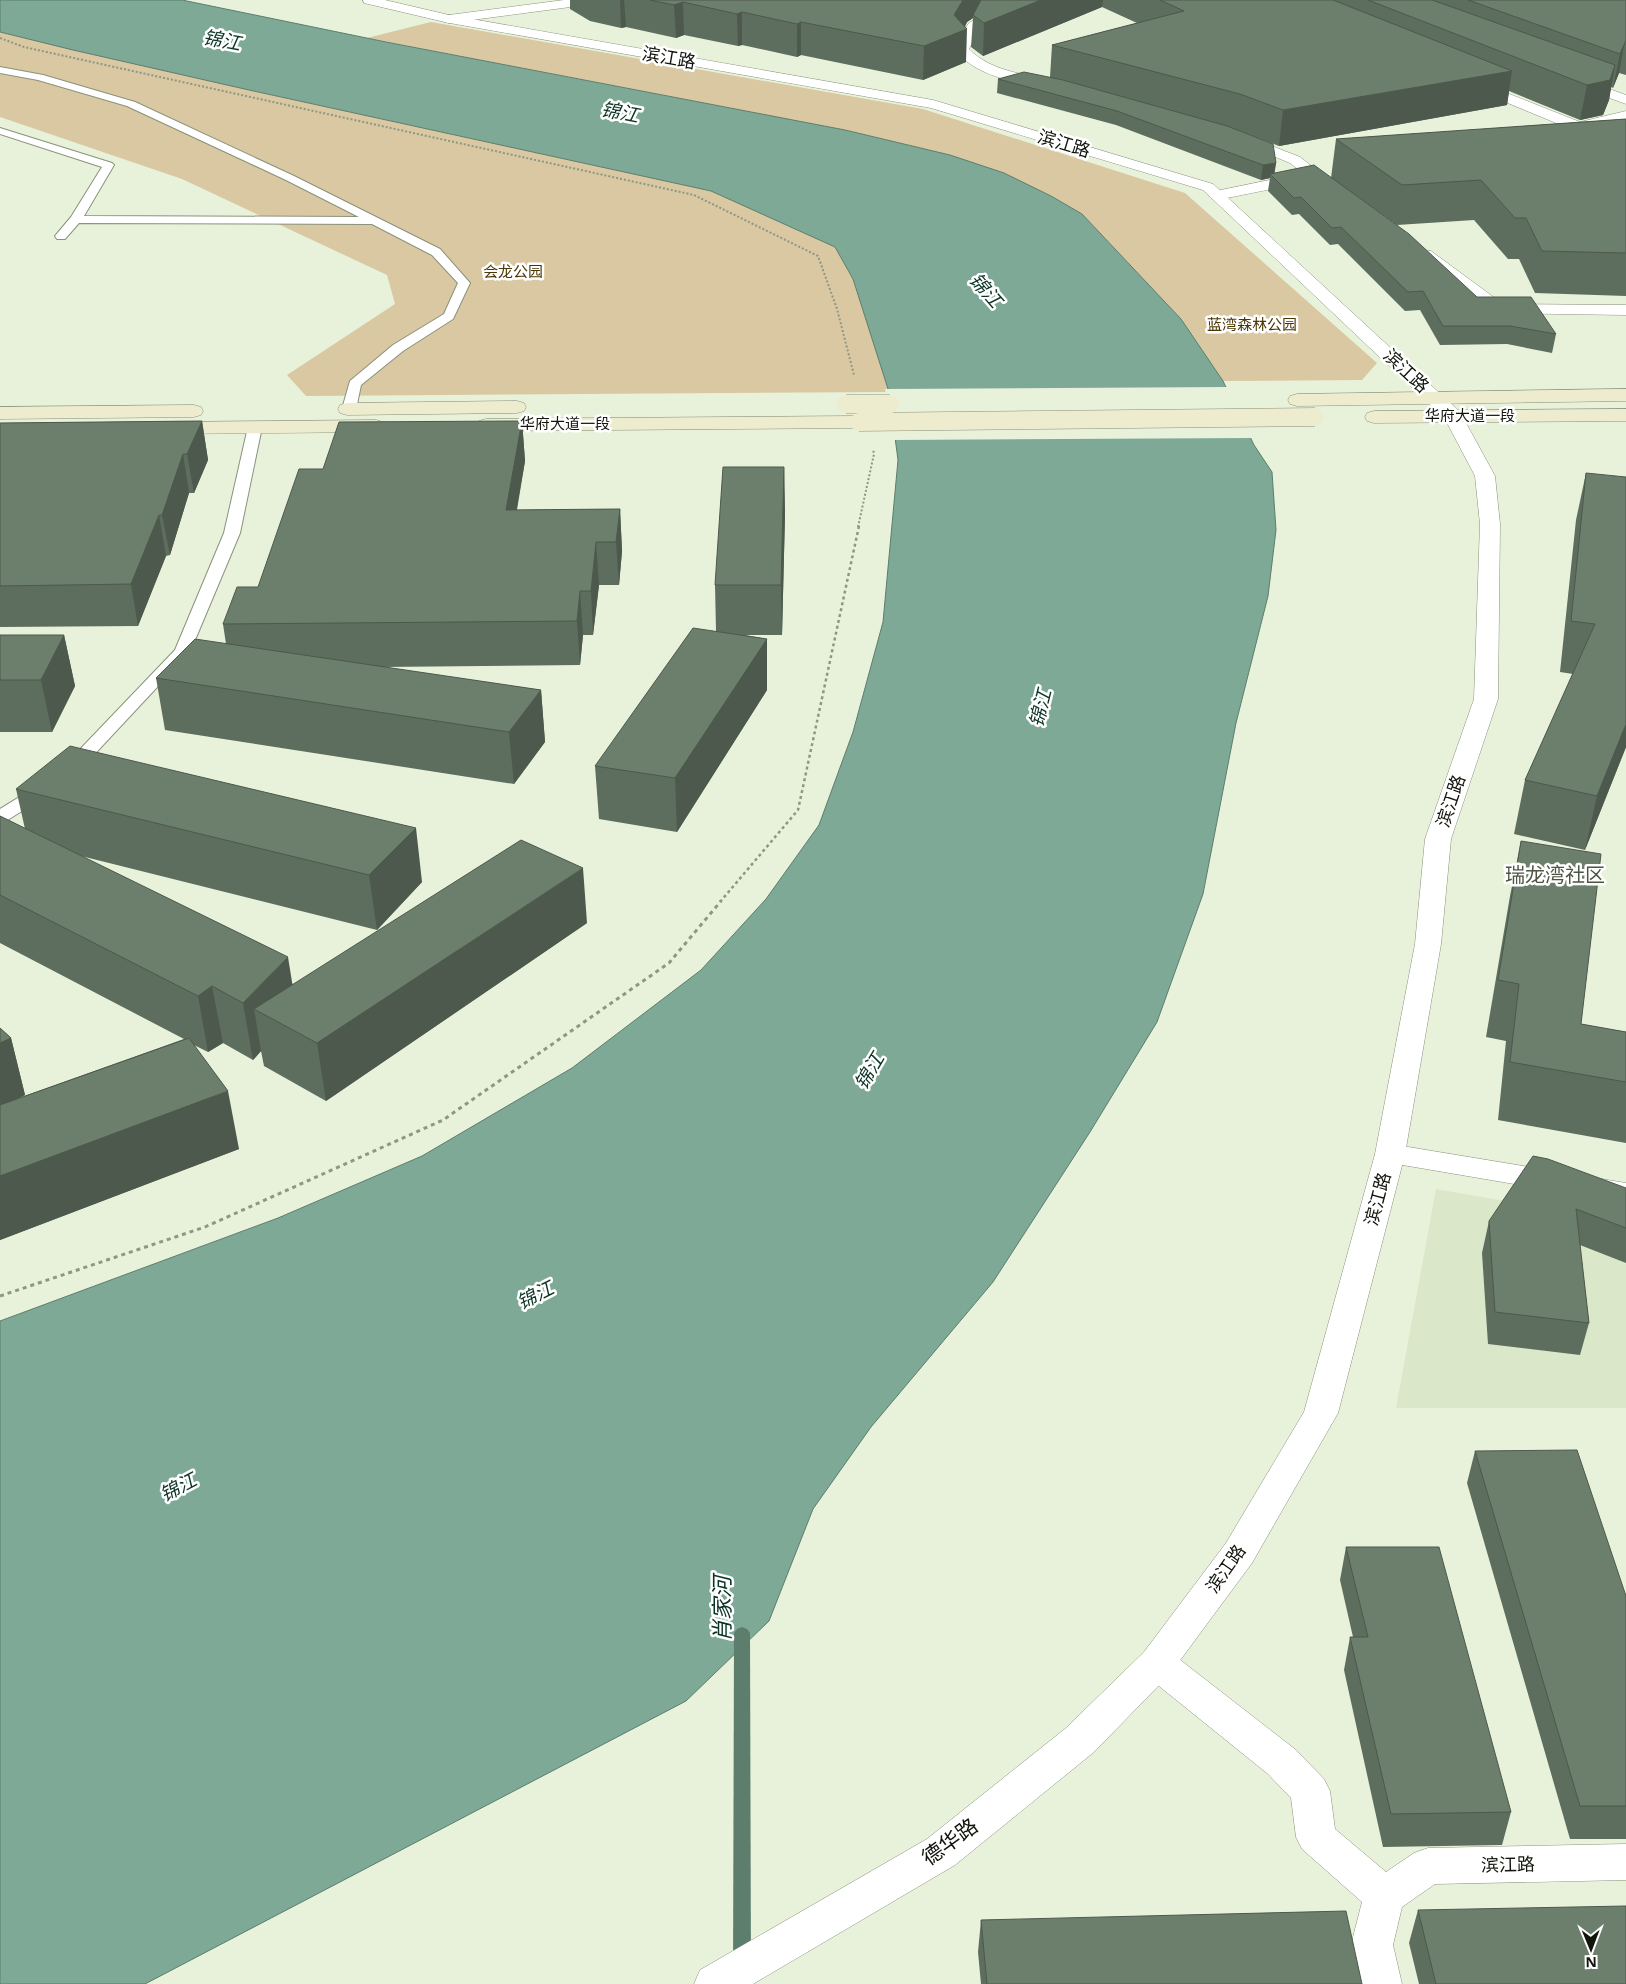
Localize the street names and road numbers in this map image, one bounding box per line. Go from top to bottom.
street label: 滨江路 [641,41,698,74]
street label: 滨江路 [1035,124,1094,162]
street label: 滨江路 [1379,343,1435,397]
street label: 华府大道一段 [1425,405,1515,425]
street label: 华府大道一段 [520,413,610,433]
street label: 滨江路 [1430,771,1470,830]
street label: 滨江路 [1358,1170,1396,1228]
street label: 滨江路 [1200,1539,1250,1597]
street label: 德华路 [916,1811,983,1871]
street label: 滨江路 [1481,1852,1535,1876]

